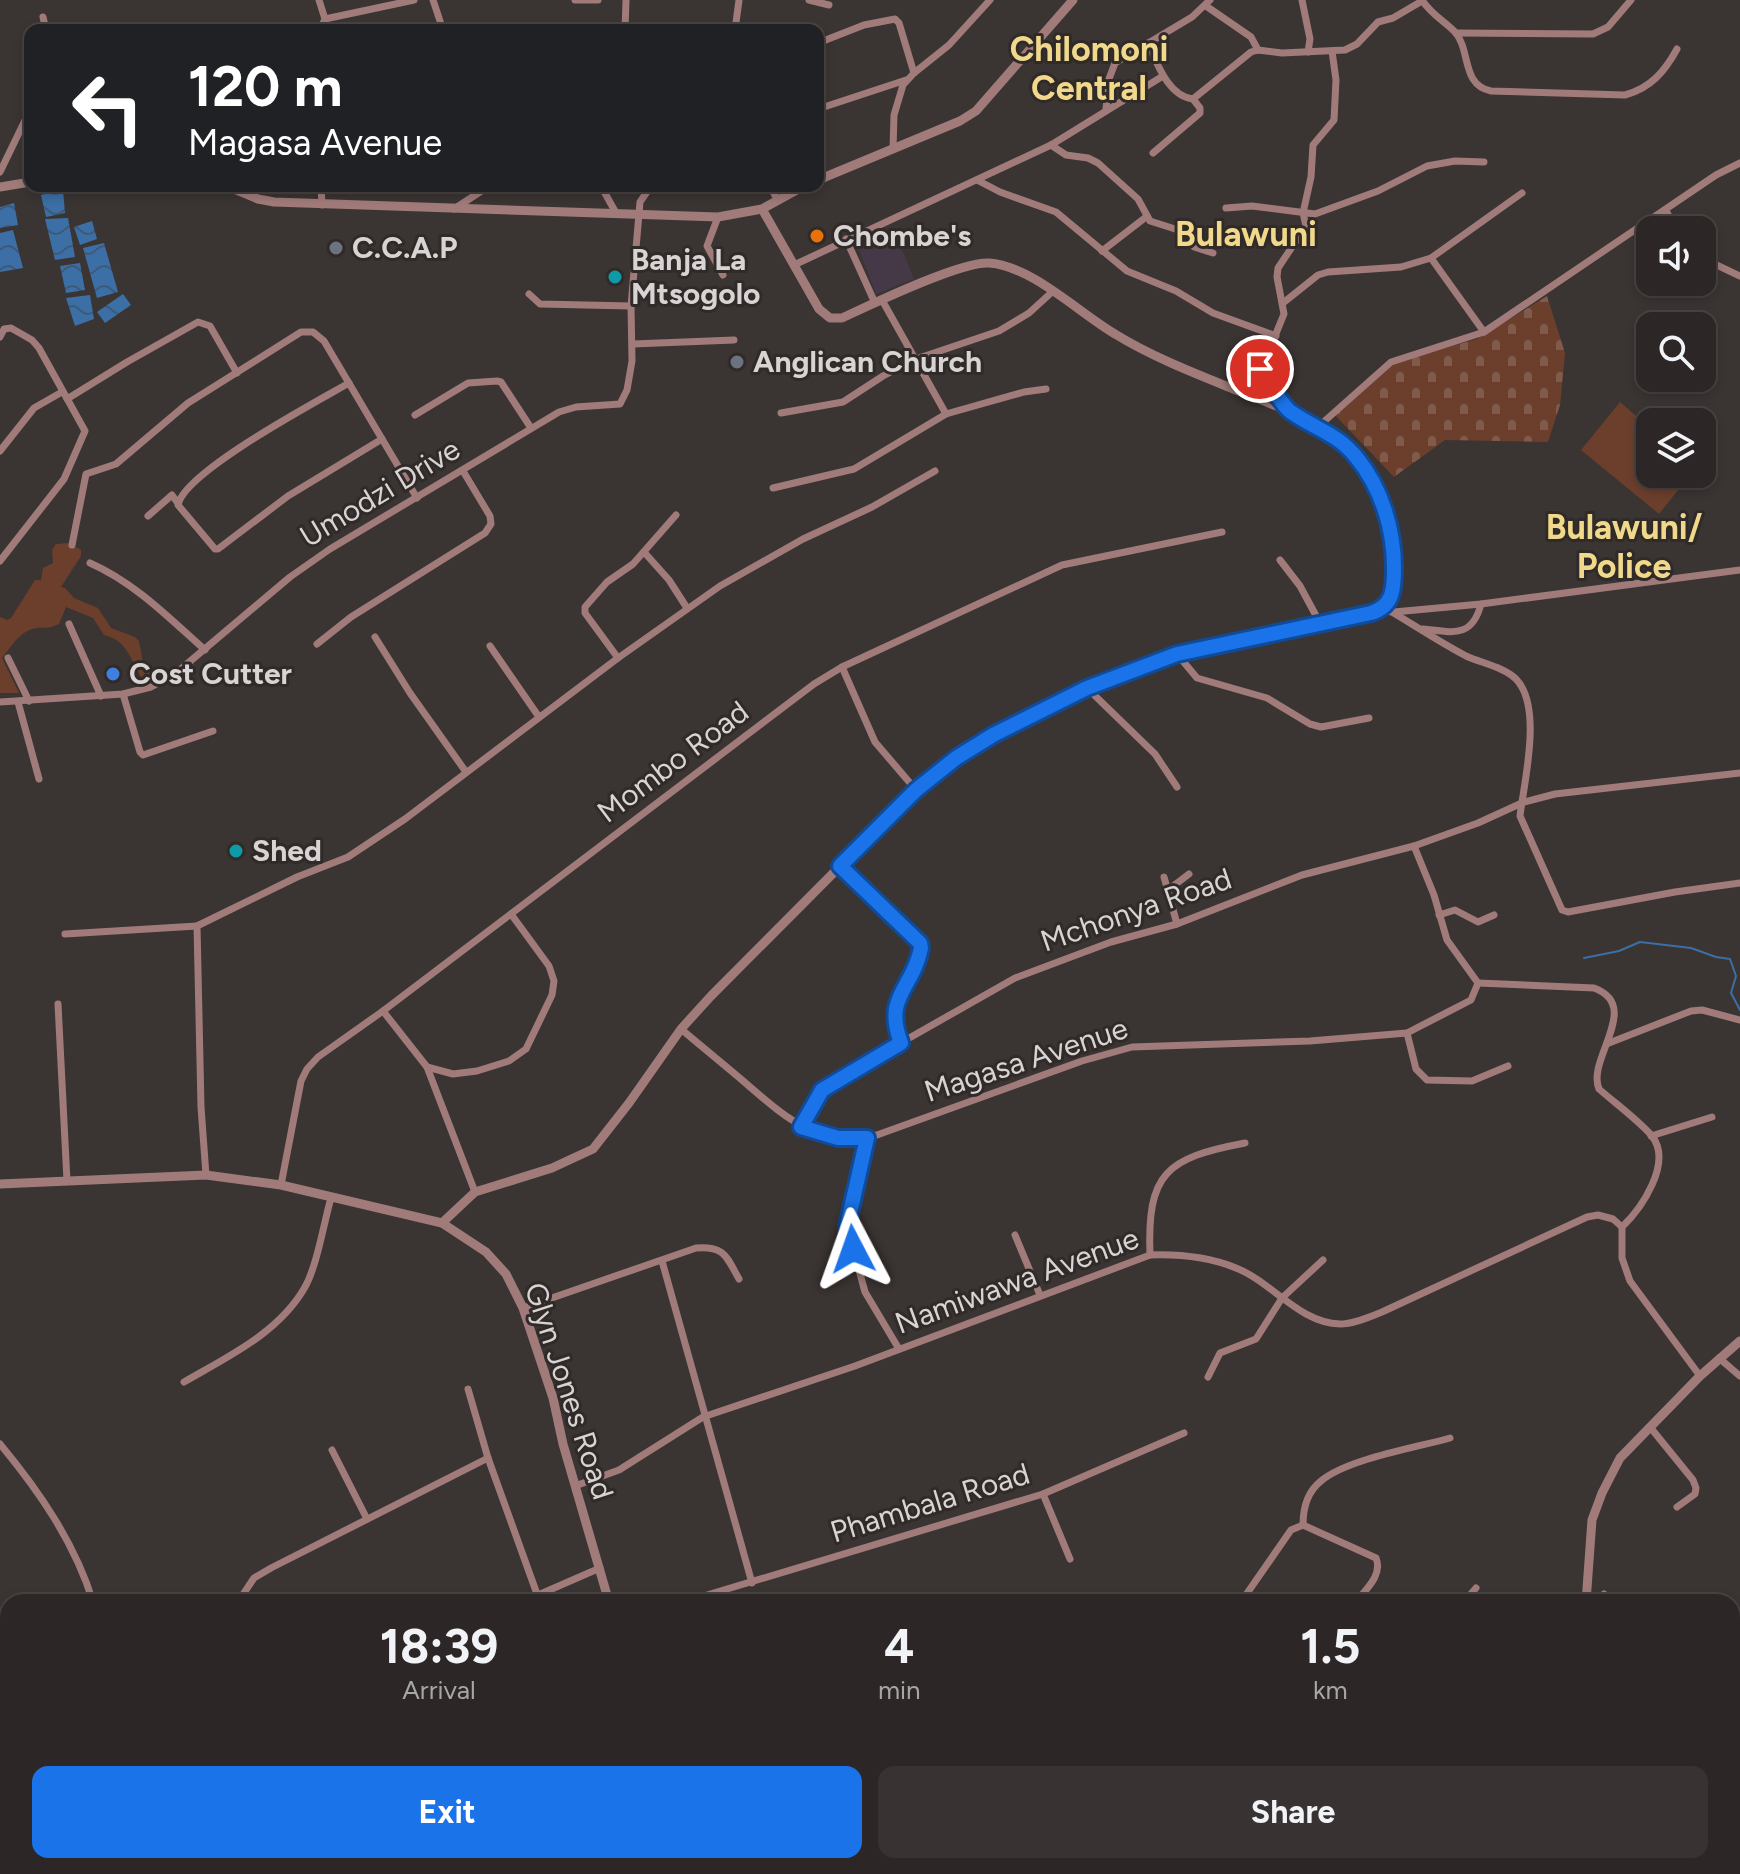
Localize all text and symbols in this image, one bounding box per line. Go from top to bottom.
district label: Chilomoni Central [1010,29,1168,109]
text: 120 m [188,53,343,120]
icon: left [56,56,160,160]
text: Magasa Avenue [188,121,442,164]
district label: Bulawuni [1175,214,1317,255]
map controls [1636,216,1716,488]
button: sound [1636,216,1716,296]
place label: Chombe's [833,217,971,254]
marker: Chombe's [808,227,826,245]
place label: C.C.A.P [352,229,457,266]
marker: C.C.A.P [327,239,345,257]
place label: Banja La Mtsogolo [631,241,760,312]
marker: Banja La Mtsogolo [606,268,624,286]
button: search [1636,312,1716,392]
pin [1226,335,1294,403]
place label: Anglican Church [753,343,982,380]
icon: arrive [1238,347,1282,391]
marker: Anglican Church [728,353,746,371]
button: layers [1636,408,1716,488]
street label: Umodzi Drive [293,430,467,555]
district label: Bulawuni/ Police [1546,507,1703,587]
place label: Cost Cutter [129,655,292,692]
marker: Cost Cutter [104,665,122,683]
street label: Mombo Road [590,693,756,830]
place label: Shed [252,832,322,869]
marker: Shed [227,842,245,860]
street label: Mchonya Road [1036,860,1236,959]
street label: Magasa Avenue [919,1009,1132,1110]
position arrow [811,1207,895,1291]
street label: Namiwawa Avenue [890,1219,1144,1342]
street label: Glyn Jones Road [517,1278,622,1504]
street label: Phambala Road [826,1455,1034,1550]
text: 18:39 [380,1617,498,1675]
text: 4 [884,1617,914,1675]
text: 1.5 [1300,1617,1360,1675]
text: Arrival [402,1674,476,1706]
text: min [878,1674,921,1706]
text: km [1313,1674,1348,1706]
button: Exit [32,1766,862,1858]
button: Share [878,1766,1708,1858]

